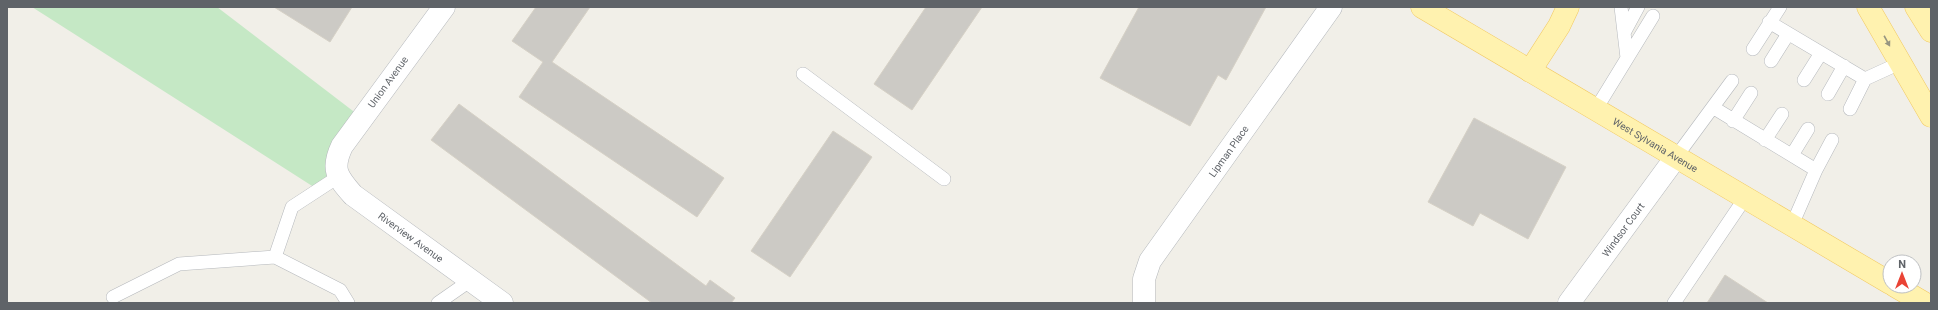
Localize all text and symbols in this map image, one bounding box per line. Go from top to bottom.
one-way arrow [1884,35,1891,47]
street label: Union Avenue [366,54,410,110]
street label: West Sylvania Avenue [1611,115,1700,174]
street label: Lipman Place [1206,123,1250,179]
street label: Windsor Court [1599,201,1646,259]
street label: Riverview Avenue [376,210,446,264]
north arrow [1882,254,1922,294]
text: N [1898,258,1906,271]

